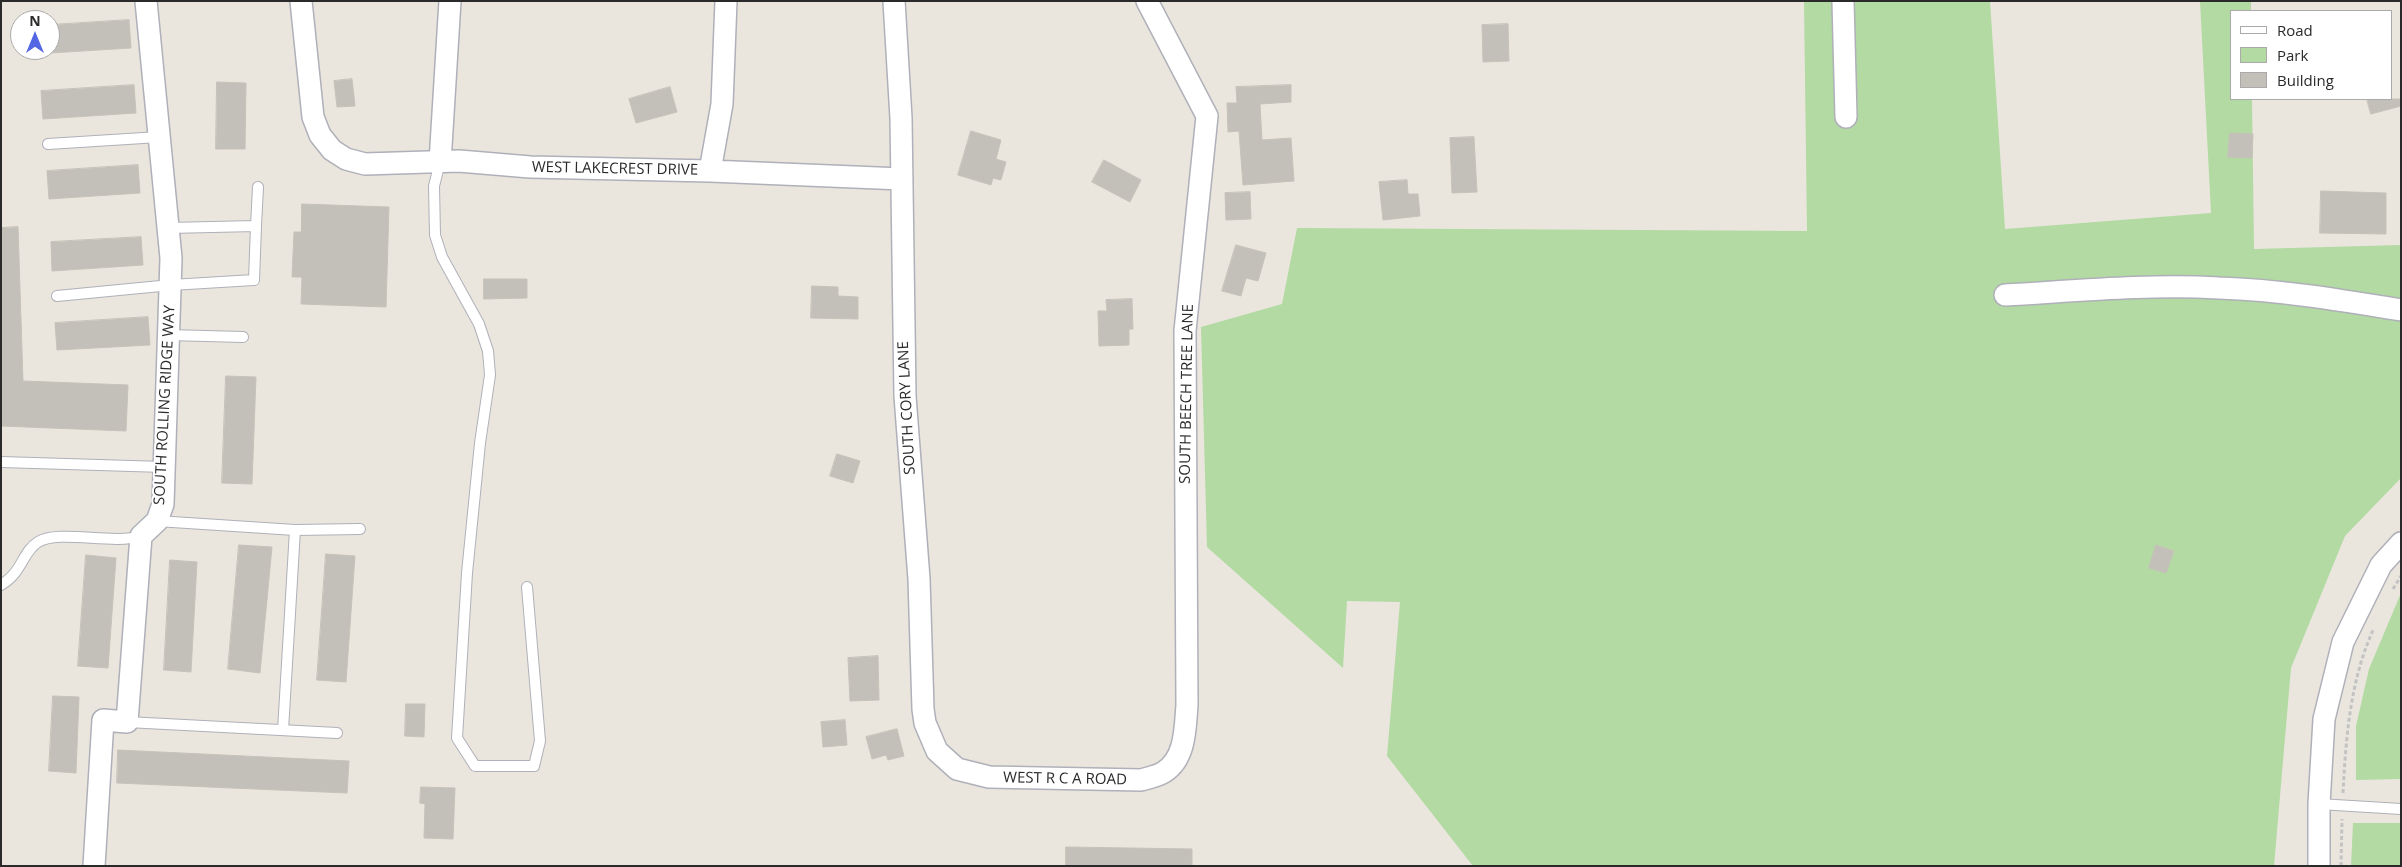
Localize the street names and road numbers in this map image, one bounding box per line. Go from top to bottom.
street label: WEST LAKECREST DRIVE [532,159,698,179]
street label: SOUTH BEECH TREE LANE [1176,304,1198,484]
street label: SOUTH ROLLING RIDGE WAY [151,305,179,505]
street label: SOUTH CORY LANE [895,341,919,475]
street label: WEST R C A ROAD [1003,769,1127,789]

